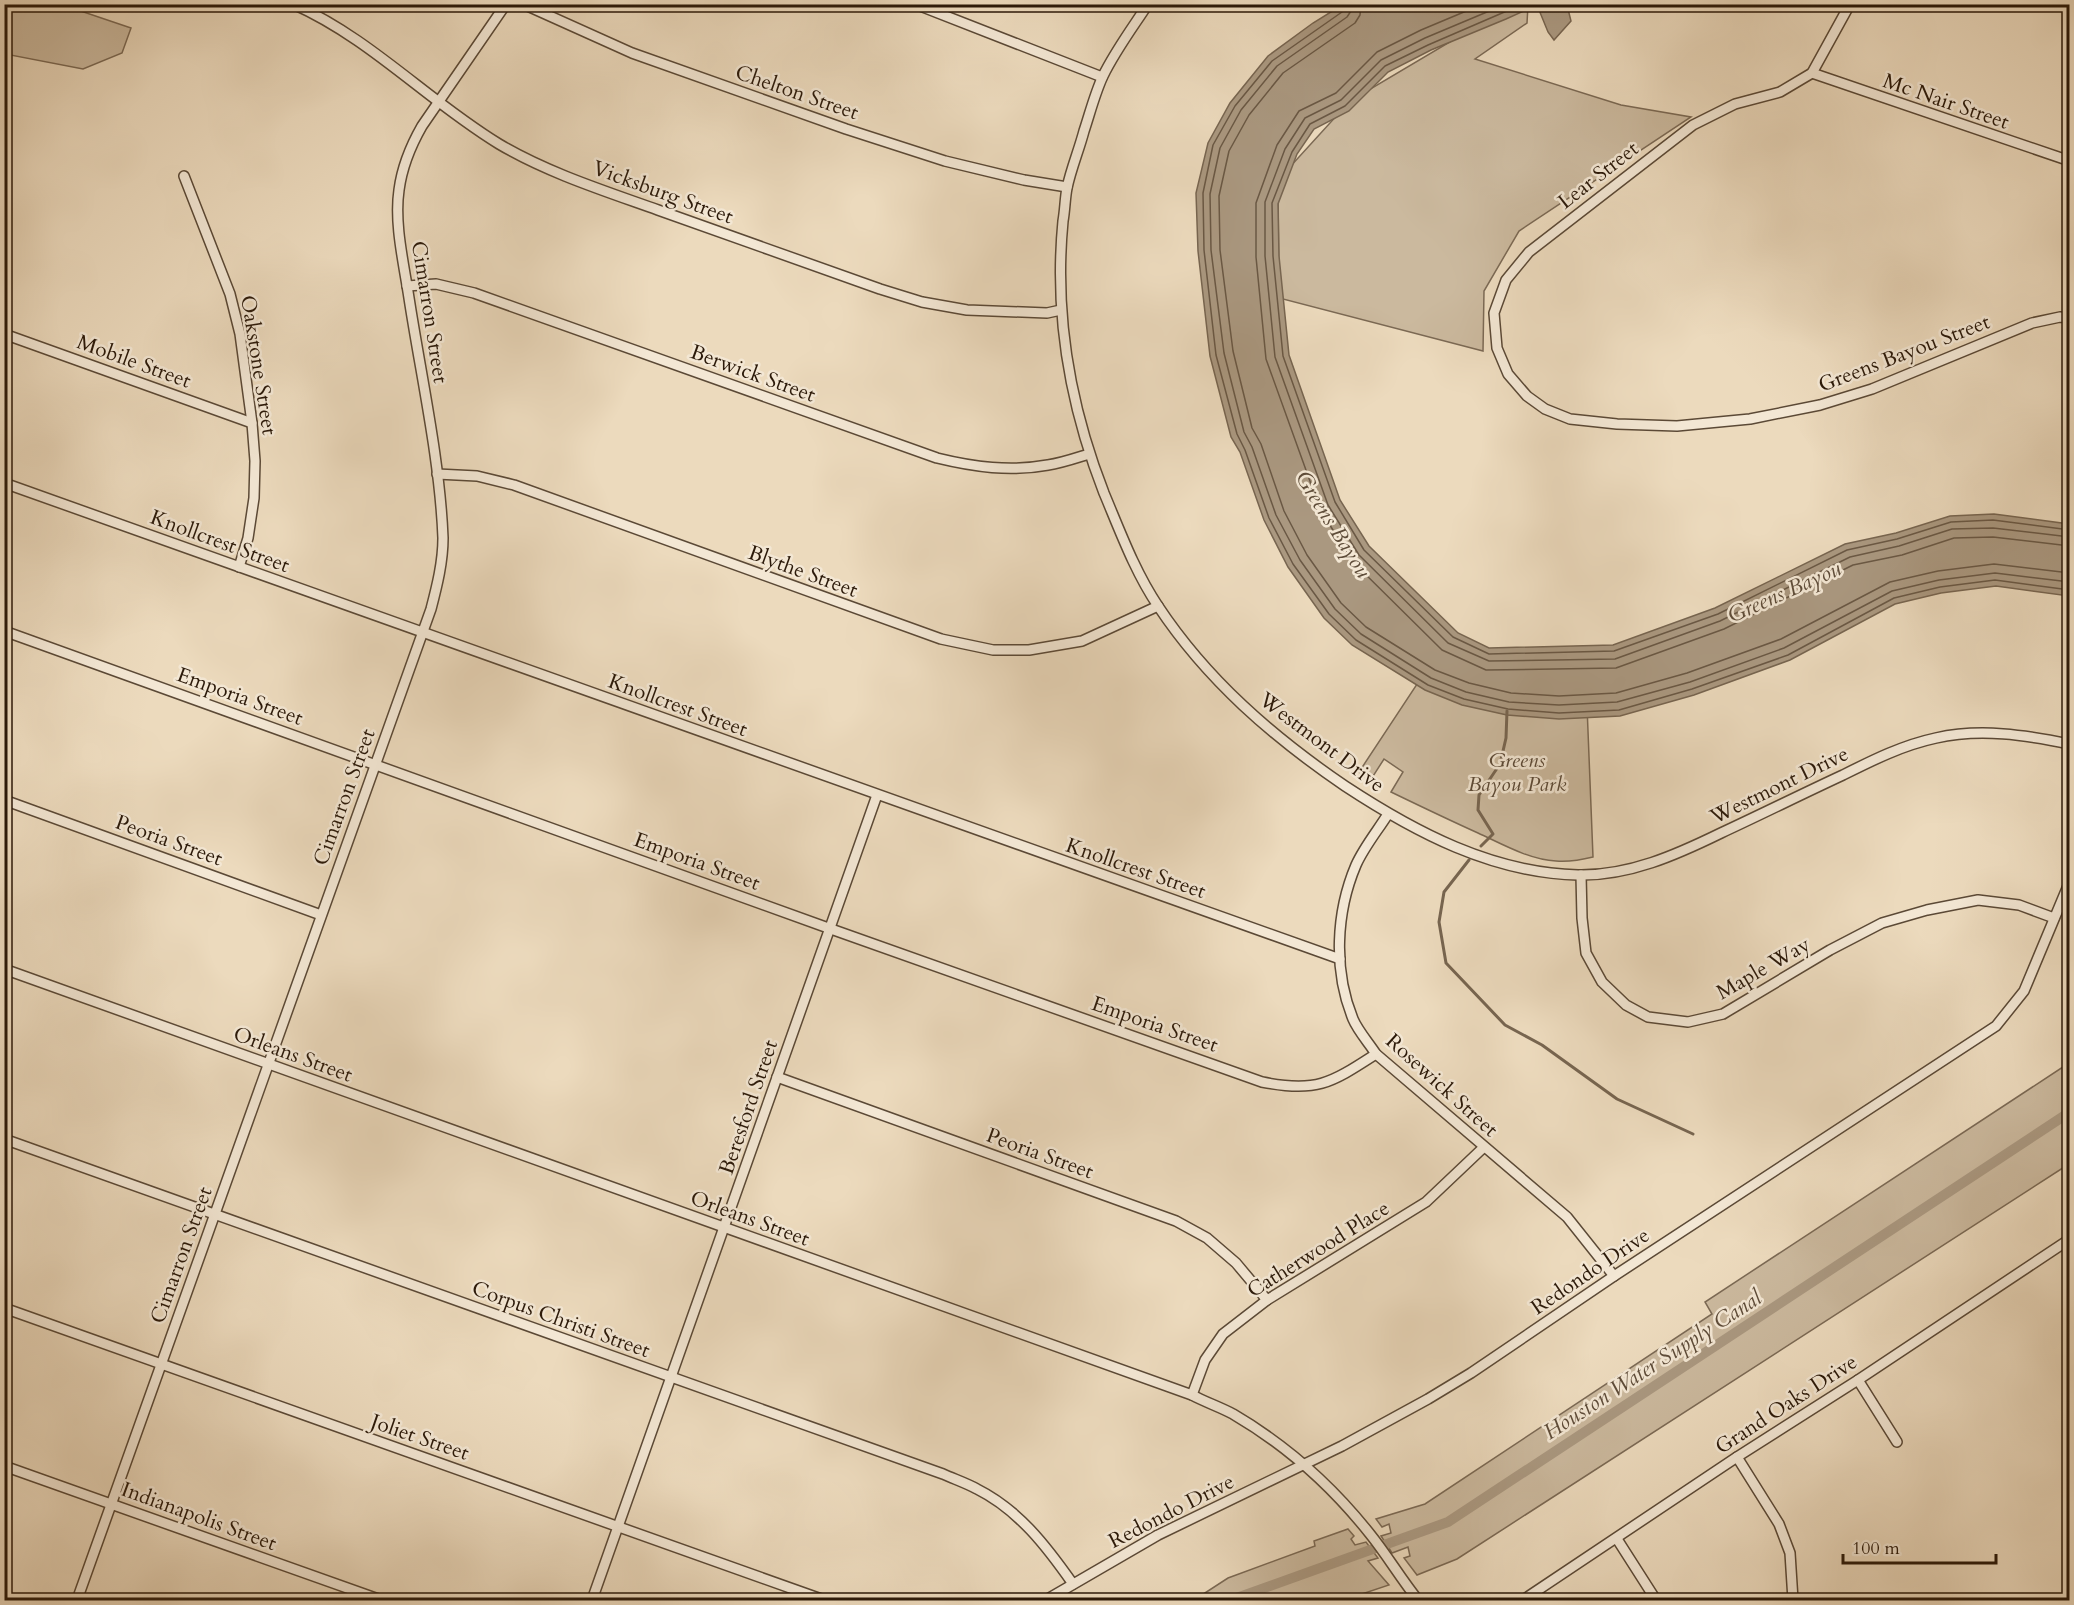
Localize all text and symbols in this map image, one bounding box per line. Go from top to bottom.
street label: Chelton Street [731,58,863,127]
street label: Mc Nair Street [1879,66,2013,137]
street label: Lear Street [1552,134,1645,216]
street label: Vicksburg Street [589,154,737,231]
street label: Cimarron Street [404,239,455,386]
street label: Oakstone Street [233,293,284,437]
street label: Greens Bayou Street [1814,307,1994,400]
street label: Mobile Street [73,327,195,396]
street label: Berwick Street [686,337,820,410]
water label: Greens Bayou [1288,465,1378,584]
street label: Knollcrest Street [146,503,294,580]
street label: Blythe Street [744,538,862,605]
water label: Greens Bayou [1723,553,1846,630]
street label: Emporia Street [173,660,307,733]
street label: Knollcrest Street [604,667,752,744]
street label: Westmont Drive [1252,685,1391,799]
street label: Cimarron Street [306,724,383,870]
street label: Westmont Drive [1704,739,1853,832]
park label: Greens Bayou Park [1468,746,1567,799]
street label: Peoria Street [111,808,227,873]
street label: Emporia Street [630,825,764,898]
street label: Knollcrest Street [1062,831,1210,906]
street label: Maple Way [1711,930,1815,1007]
street label: Emporia Street [1088,989,1222,1060]
street label: Orleans Street [229,1019,357,1090]
street label: Rosewick Street [1379,1027,1504,1144]
street label: Beresford Street [712,1036,785,1178]
street label: Peoria Street [982,1121,1098,1186]
street label: Cimarron Street [143,1182,220,1328]
street label: Orleans Street [686,1183,814,1254]
street label: Catherwood Place [1242,1194,1395,1305]
street label: Redondo Drive [1525,1221,1655,1322]
street label: Corpus Christi Street [468,1274,654,1365]
water label: Houston Water Supply Canal [1537,1282,1768,1447]
street label: Grand Oaks Drive [1710,1348,1863,1461]
street label: Joliet Street [364,1406,473,1468]
street label: Redondo Drive [1103,1467,1239,1556]
street label: Indianapolis Street [117,1475,281,1558]
scale bar [1843,1527,1996,1565]
text: 100 m [1852,1536,1900,1561]

